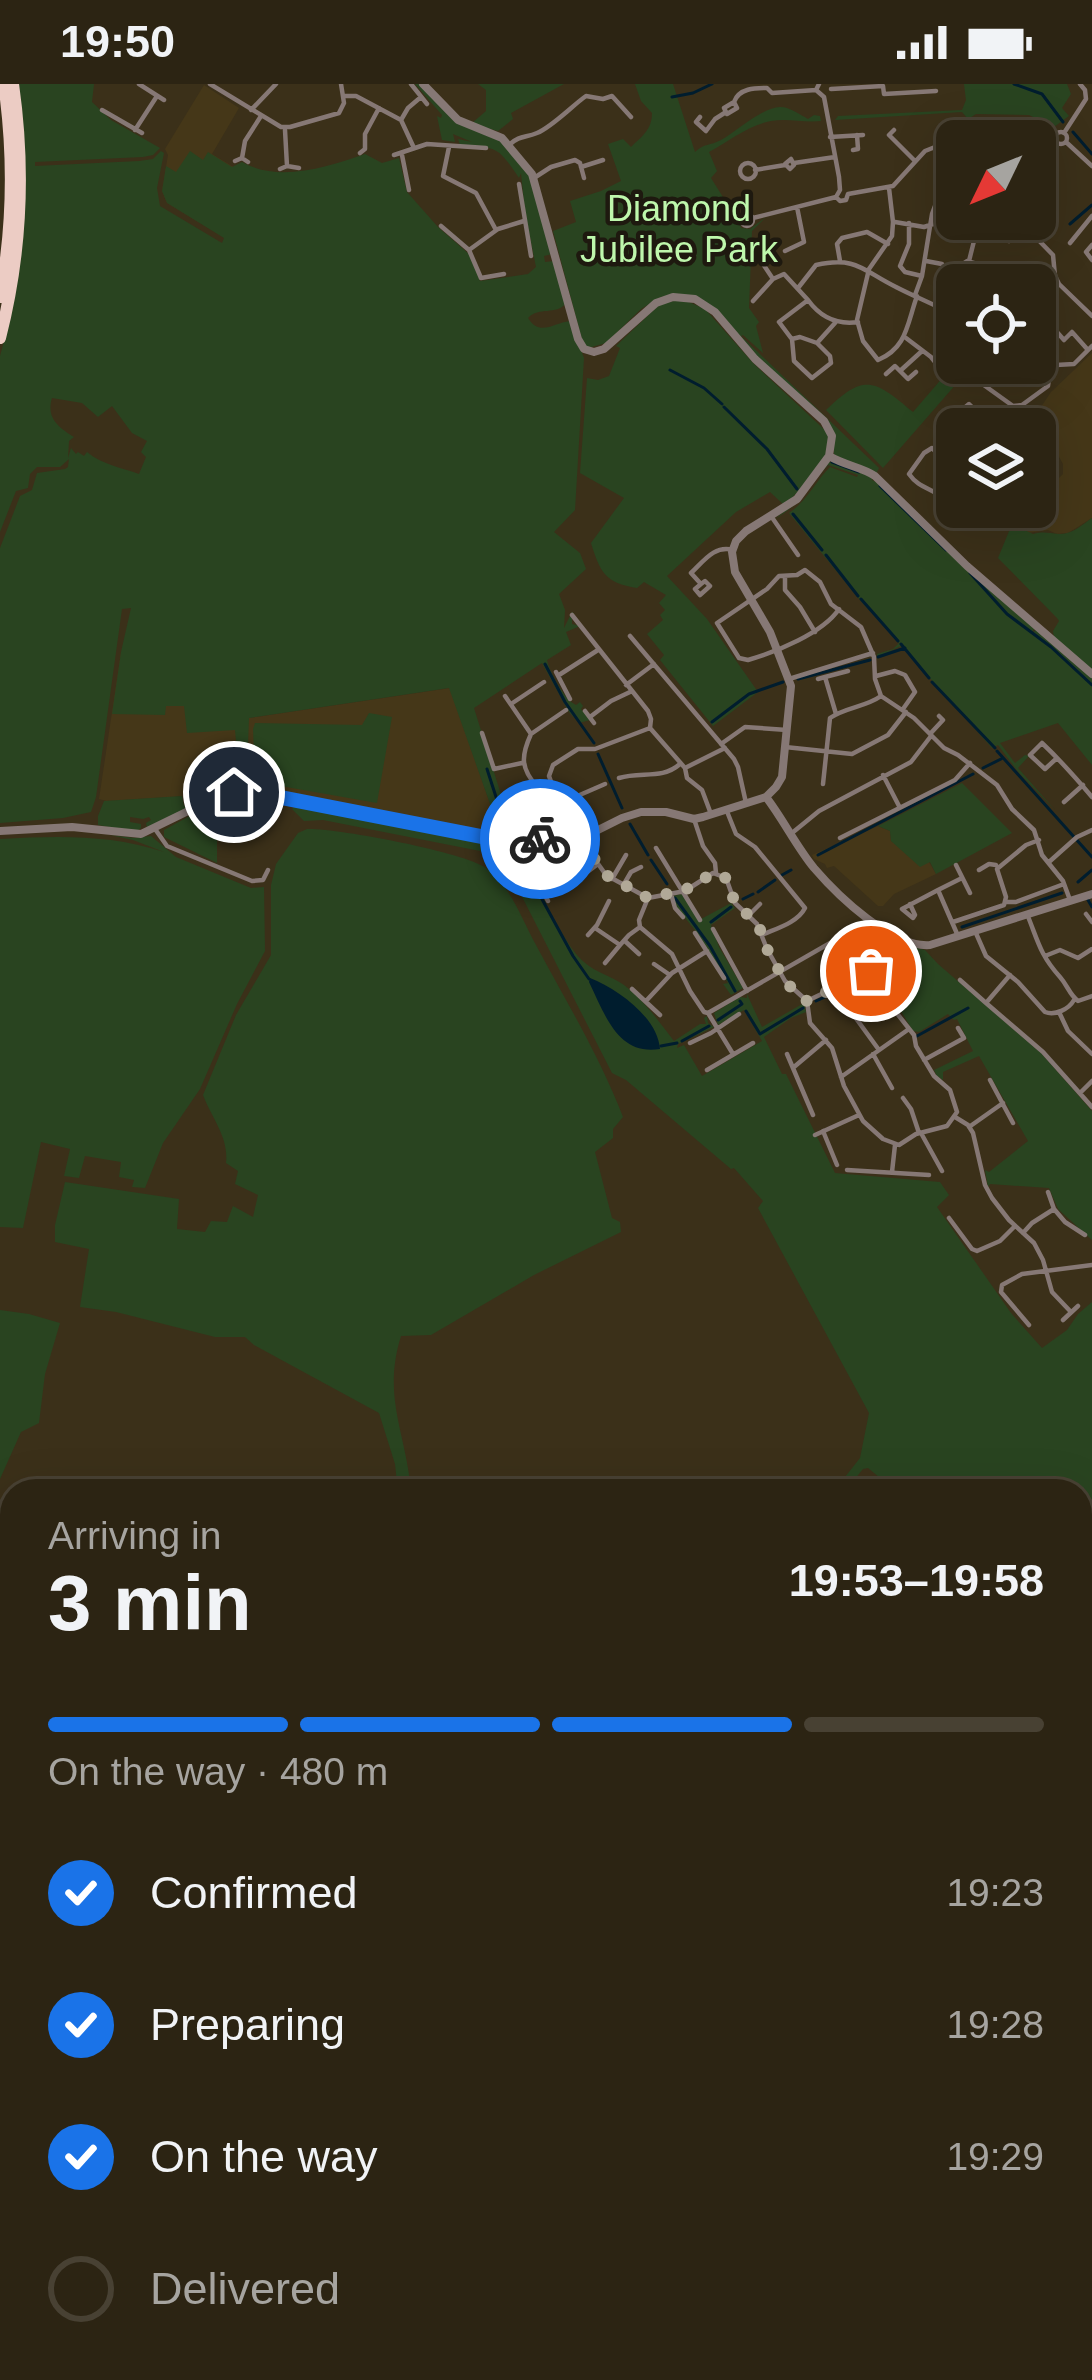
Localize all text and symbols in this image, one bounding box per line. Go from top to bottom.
text: 19:50 [60,16,175,67]
north arrow [936,120,1056,240]
map controls [936,120,1056,528]
park label: Diamond Jubilee Park [580,188,779,270]
button: locate [936,264,1056,384]
button: layers [936,408,1056,528]
pin [183,741,285,843]
icon: home [201,759,267,825]
courier [480,779,600,899]
icon: bike [507,806,573,872]
pin [820,920,922,1022]
icon: bag [838,938,904,1004]
text: Arriving in [48,1514,221,1557]
text: 19:53–19:58 [789,1555,1044,1606]
text: 3 min [48,1559,252,1647]
text: On the way · 480 m [48,1750,388,1793]
icon: check [48,1860,114,1926]
text: Confirmed [150,1867,358,1918]
text: 19:23 [946,1871,1044,1914]
icon: check [48,1992,114,2058]
text: Preparing [150,1999,345,2050]
text: 19:28 [946,2003,1044,2046]
icon: check [48,2124,114,2190]
text: On the way [150,2131,378,2182]
text: 19:29 [946,2135,1044,2178]
text: Delivered [150,2263,340,2314]

